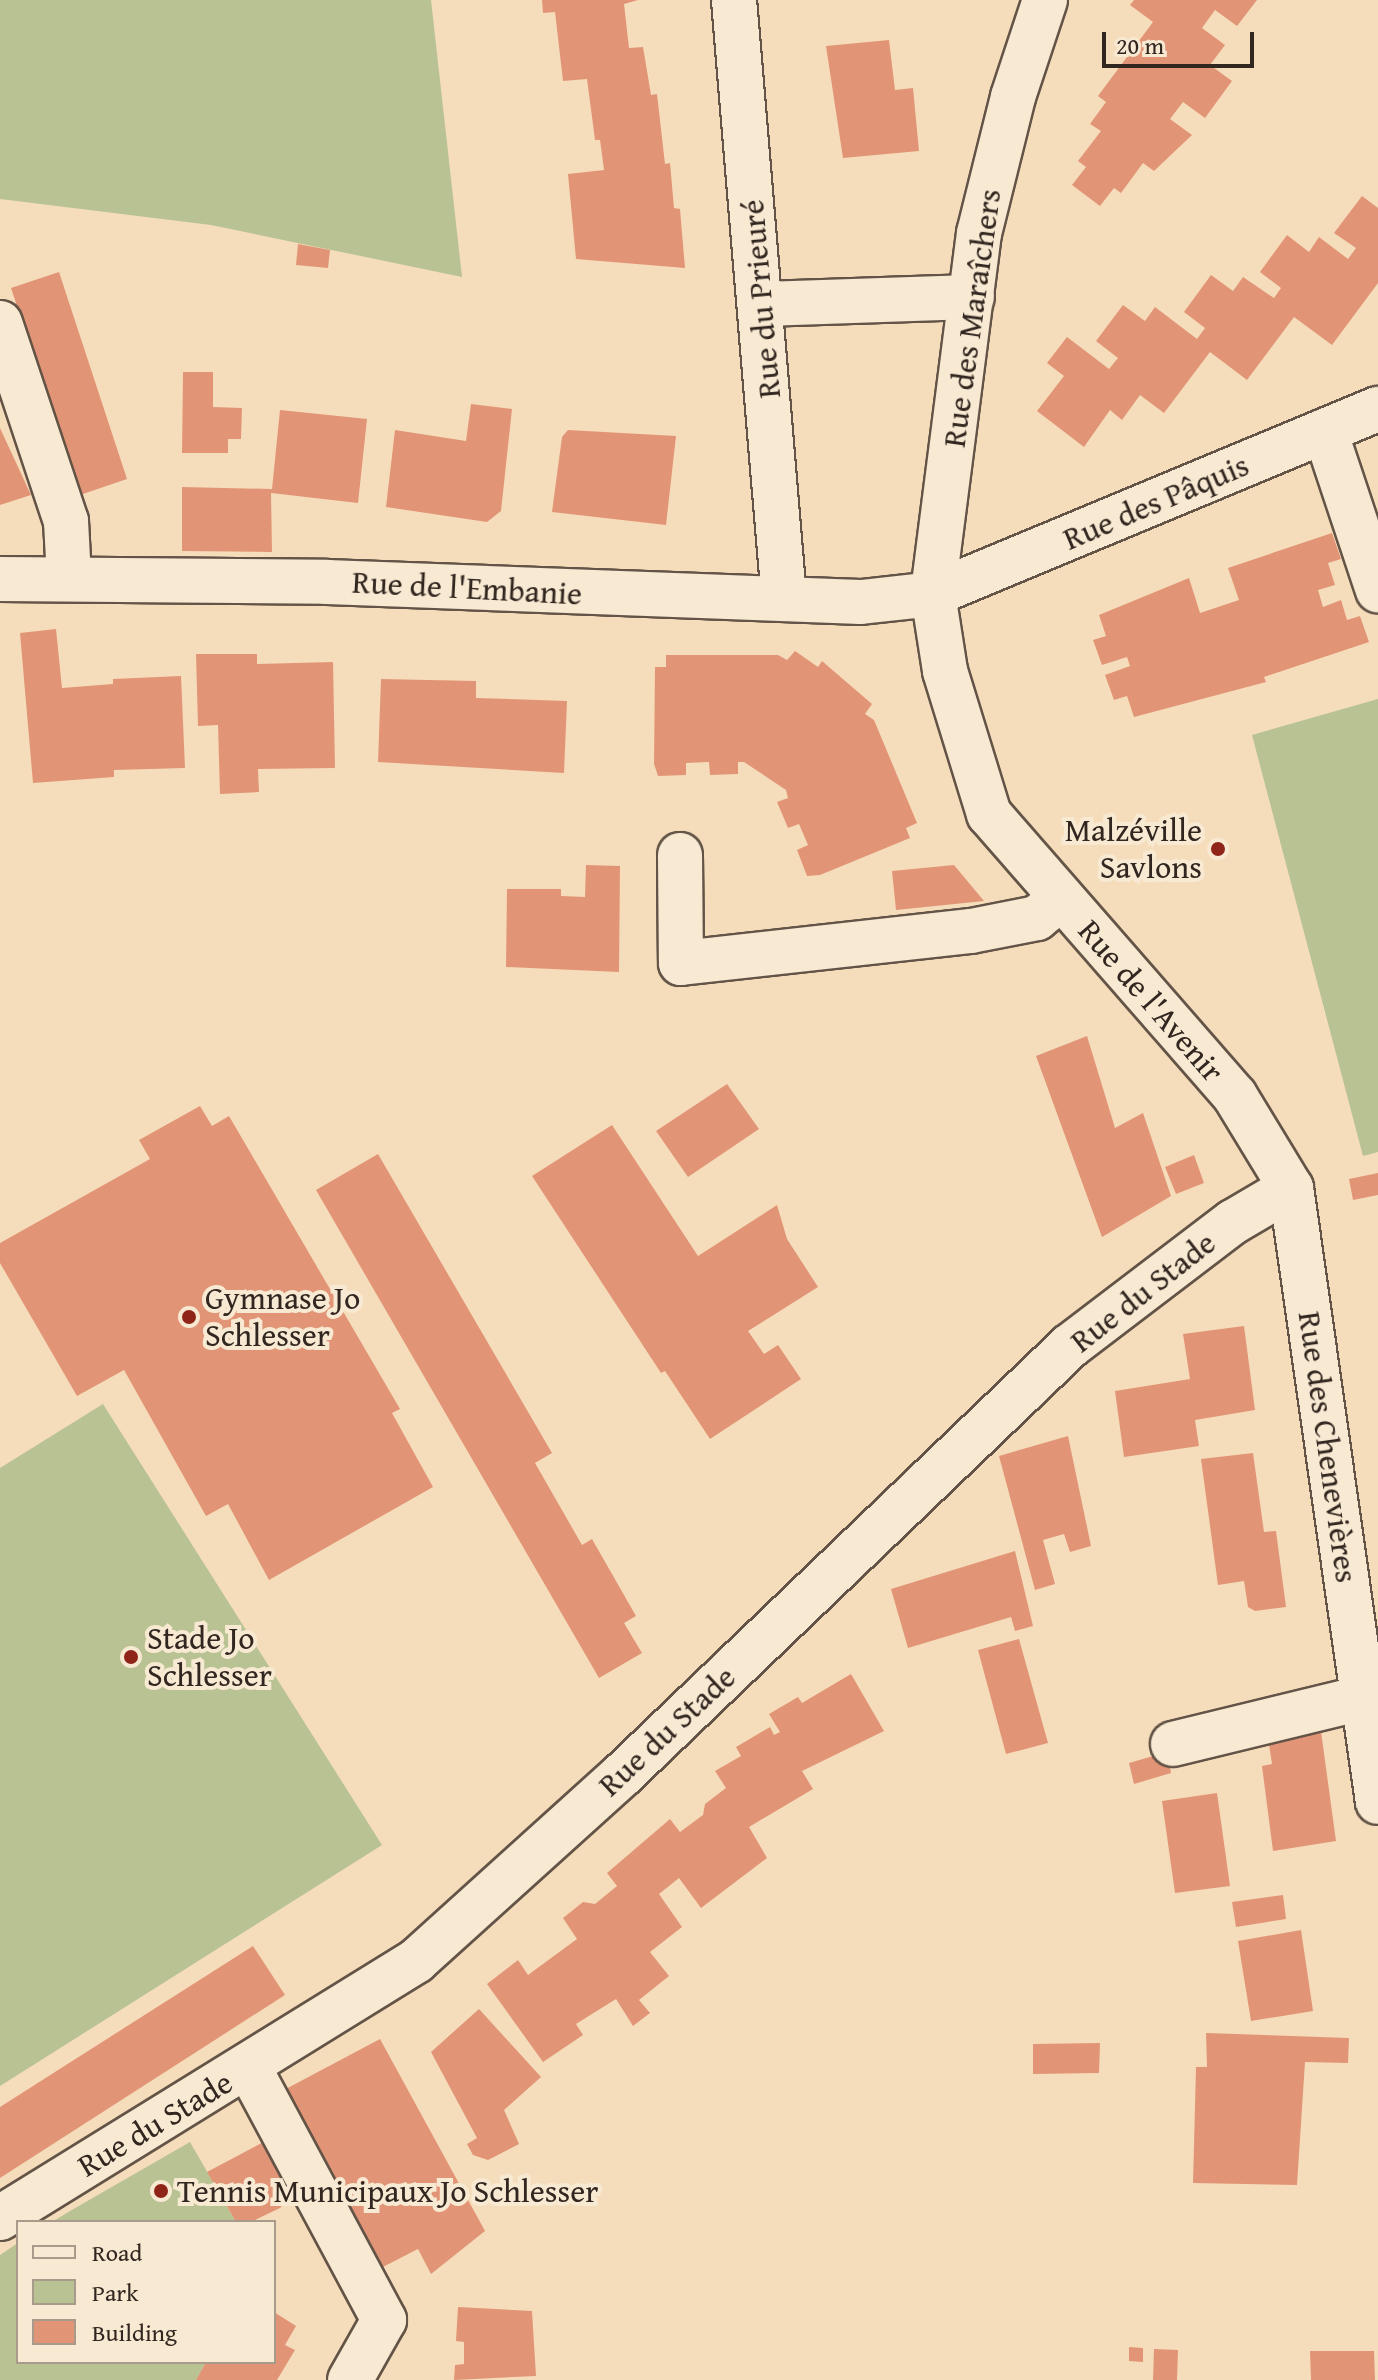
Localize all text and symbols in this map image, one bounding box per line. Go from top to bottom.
scale bar [1106,16,1258,66]
text: 20 m [1116,28,1164,63]
street label: Rue des Maraîchers [935,186,1009,450]
street label: Rue du Prieuré [733,198,789,400]
street label: Rue des Pâquis [1057,446,1255,558]
street label: Rue de l'Embanie [351,563,583,613]
place label: Malzéville Savlons [1065,812,1202,887]
marker: Malzéville Savlons [1209,840,1227,858]
street label: Rue de l'Avenir [1070,912,1232,1090]
street label: Rue du Stade [1063,1224,1223,1360]
place label: Gymnase Jo Schlesser [205,1280,360,1355]
marker: Gymnase Jo Schlesser [180,1308,198,1326]
street label: Rue des Chenevières [1290,1309,1366,1585]
place label: Stade Jo Schlesser [147,1620,272,1695]
marker: Stade Jo Schlesser [122,1648,140,1666]
street label: Rue du Stade [591,1658,743,1804]
street label: Rue du Stade [71,2063,239,2185]
place label: Tennis Municipaux Jo Schlesser [177,2172,598,2210]
marker: Tennis Municipaux Jo Schlesser [152,2182,170,2200]
legend [16,2220,276,2364]
text: Road [92,2235,142,2270]
text: Park [92,2275,138,2310]
text: Building [92,2315,177,2350]

